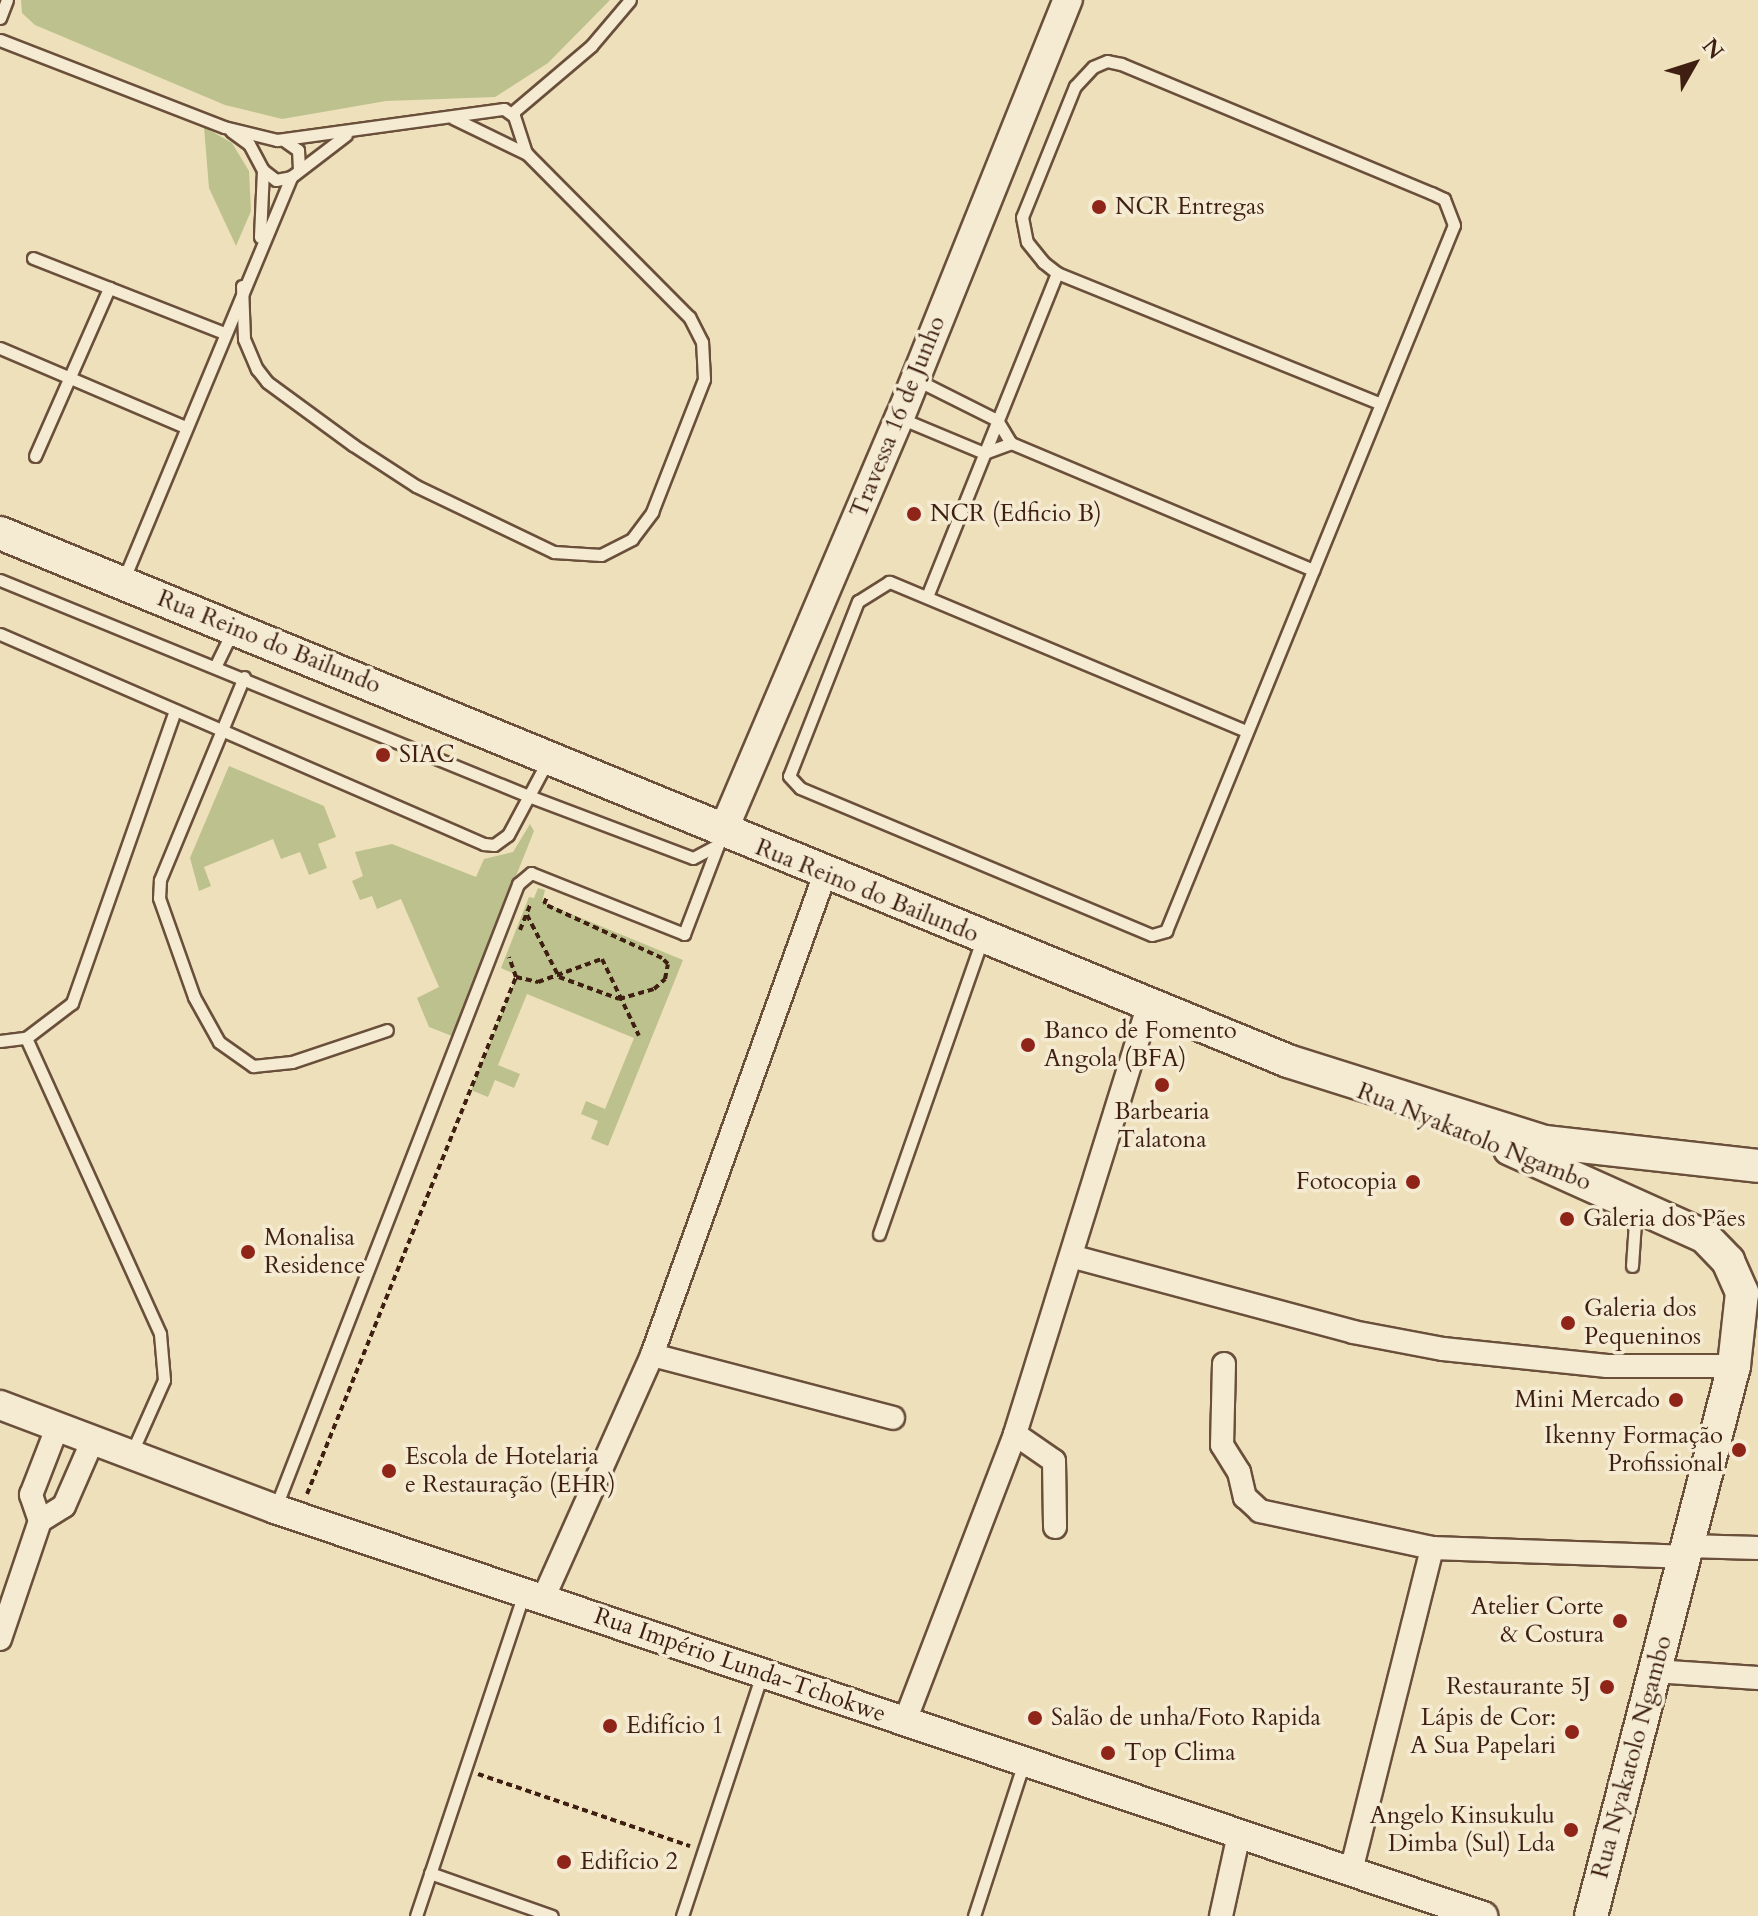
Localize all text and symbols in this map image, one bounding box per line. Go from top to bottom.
north arrow [1654,24,1734,104]
text: N [1695,32,1730,66]
place label: NCR Entregas [1115,193,1264,221]
marker: NCR Entregas [1090,198,1108,216]
street label: Travessa 16 de Junho [844,312,952,522]
place label: NCR (Edficio B) [930,500,1102,528]
marker: NCR (Edficio B) [905,505,923,523]
street label: Rua Reino do Bailundo [153,584,385,700]
place label: SIAC [399,741,455,769]
marker: SIAC [374,746,392,764]
street label: Rua Reino do Bailundo [751,833,983,949]
place label: Banco de Fomento Angola (BFA) [1044,1017,1237,1073]
marker: Banco de Fomento Angola (BFA) [1019,1036,1037,1054]
marker: Barbearia Talatona [1153,1076,1171,1094]
street label: Rua Nyakatolo Ngambo [1353,1077,1595,1197]
place label: Barbearia Talatona [1114,1098,1210,1154]
place label: Fotocopia [1296,1168,1397,1196]
marker: Fotocopia [1404,1173,1422,1191]
place label: Galeria dos Pães [1583,1205,1745,1233]
marker: Galeria dos Pães [1558,1210,1576,1228]
place label: Monalisa Residence [264,1224,365,1280]
marker: Monalisa Residence [239,1243,257,1261]
place label: Galeria dos Pequeninos [1584,1295,1701,1351]
marker: Galeria dos Pequeninos [1559,1314,1577,1332]
place label: Mini Mercado [1514,1386,1660,1414]
marker: Mini Mercado [1667,1391,1685,1409]
place label: Ikenny Formação Profissional [1544,1422,1723,1478]
marker: Ikenny Formação Profissional [1730,1441,1748,1459]
place label: Escola de Hotelaria e Restauração (EHR) [405,1443,616,1499]
marker: Escola de Hotelaria e Restauração (EHR) [380,1462,398,1480]
place label: Atelier Corte & Costura [1471,1593,1604,1649]
street label: Rua Império Lunda-Tchokwe [590,1601,890,1729]
marker: Atelier Corte & Costura [1611,1612,1629,1630]
street label: Rua Nyakatolo Ngambo [1586,1633,1678,1881]
place label: Restaurante 5J [1446,1673,1591,1701]
marker: Restaurante 5J [1598,1678,1616,1696]
place label: Salão de unha/Foto Rapida [1051,1704,1321,1732]
place label: Lápis de Cor: A Sua Papelari [1410,1704,1556,1760]
marker: Salão de unha/Foto Rapida [1026,1709,1044,1727]
place label: Edifício 1 [626,1712,724,1740]
marker: Edifício 1 [601,1717,619,1735]
marker: Lápis de Cor: A Sua Papelari [1563,1723,1581,1741]
place label: Top Clima [1124,1739,1236,1767]
marker: Top Clima [1099,1744,1117,1762]
place label: Angelo Kinsukulu Dimba (Sul) Lda [1370,1802,1555,1858]
marker: Angelo Kinsukulu Dimba (Sul) Lda [1562,1821,1580,1839]
place label: Edifício 2 [580,1848,678,1876]
marker: Edifício 2 [555,1853,573,1871]

